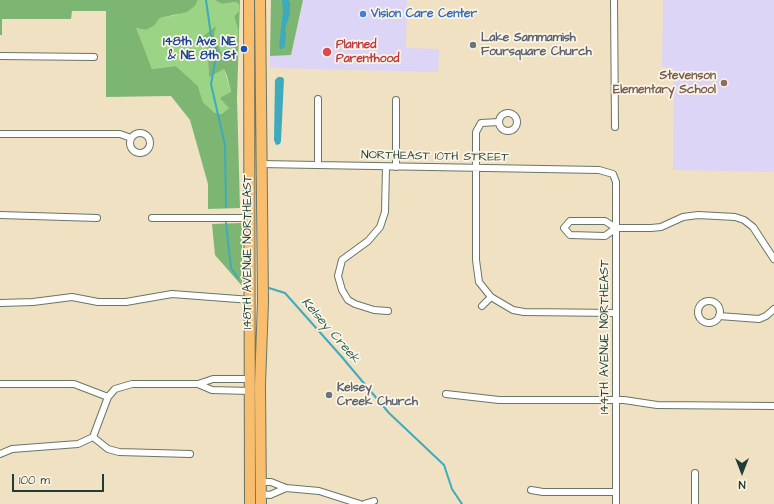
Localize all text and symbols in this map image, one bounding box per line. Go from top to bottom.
place label: Vision Care Center [371,7,477,21]
marker: Vision Care Center [358,9,368,19]
place label: Lake Sammamish Foursquare Church [481,31,592,59]
place label: 148th Ave NE & NE 8th St [163,35,236,63]
place label: Planned Parenthood [336,38,399,66]
marker: Lake Sammamish Foursquare Church [468,40,478,50]
marker: 148th Ave NE & NE 8th St [239,44,249,54]
marker: Planned Parenthood [321,46,333,58]
place label: Stevenson Elementary School [613,69,716,97]
marker: Stevenson Elementary School [719,78,729,88]
street label: NORTHEAST 10TH STREET [361,149,509,165]
street label: 148TH AVENUE NORTHEAST [241,175,255,329]
street label: 144TH AVENUE NORTHEAST [598,260,612,414]
water label: Kelsey Creek [297,295,363,367]
place label: Kelsey Creek Church [337,381,418,409]
marker: Kelsey Creek Church [324,390,334,400]
north arrow [722,452,762,492]
scale bar [14,466,106,492]
text: 100 m [19,472,50,489]
text: N [739,477,745,492]

